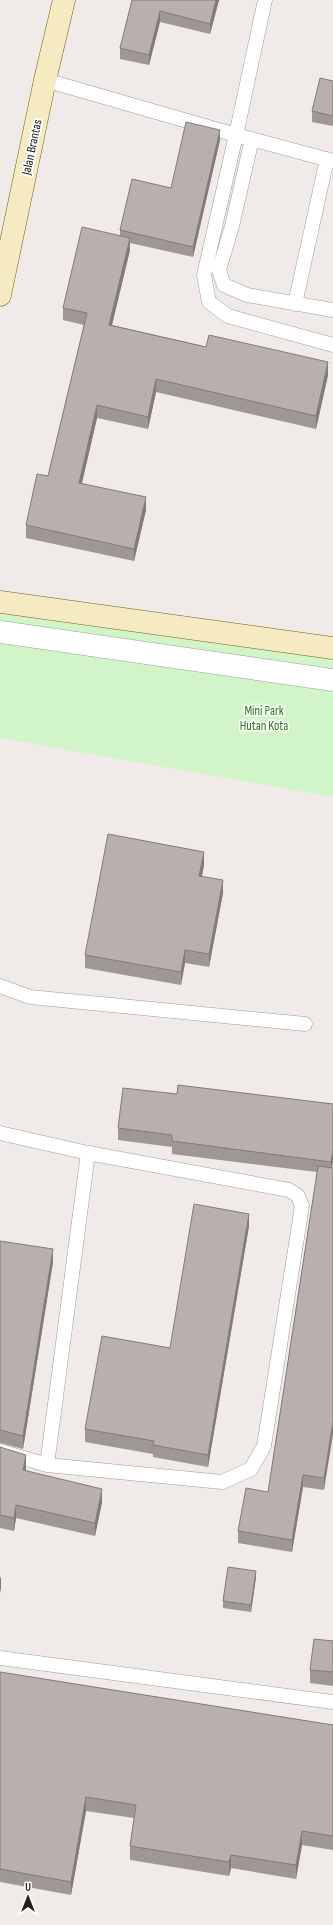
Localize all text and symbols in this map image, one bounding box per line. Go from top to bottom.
street label: Jalan Brantas [18,118,46,177]
park label: Mini Park Hutan Kota [240,703,288,734]
north arrow [8,1877,48,1917]
text: U [25,1881,31,1894]

